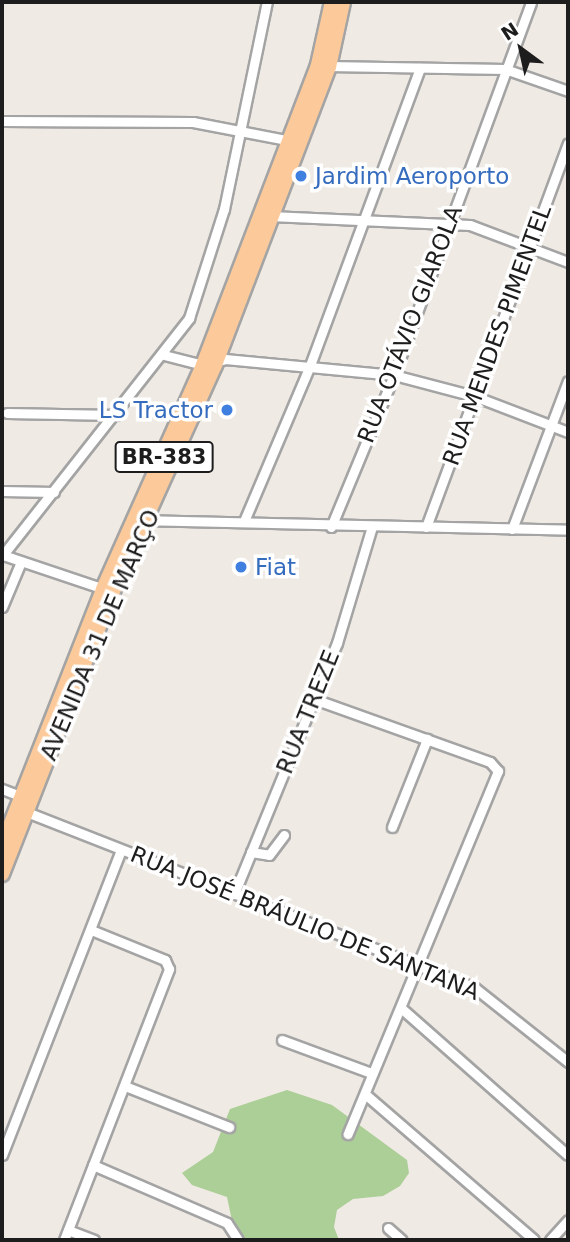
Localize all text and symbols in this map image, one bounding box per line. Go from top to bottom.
north arrow [486,14,556,84]
text: N [497,18,522,45]
place label: Jardim Aeroporto [315,162,509,190]
marker: Jardim Aeroporto [293,168,309,184]
street label: RUA OTÁVIO GIAROLA [352,201,468,447]
street label: RUA MENDES PIMENTEL [437,201,557,469]
place label: LS Tractor [99,396,213,424]
marker: LS Tractor [219,402,235,418]
road number: BR-383 [113,440,215,475]
street label: AVENIDA 31 DE MARÇO [35,506,165,764]
place label: Fiat [255,553,296,581]
marker: Fiat [233,559,249,575]
street label: RUA TREZE [271,646,345,778]
street label: RUA JOSÉ BRÁULIO DE SANTANA [126,840,484,1006]

